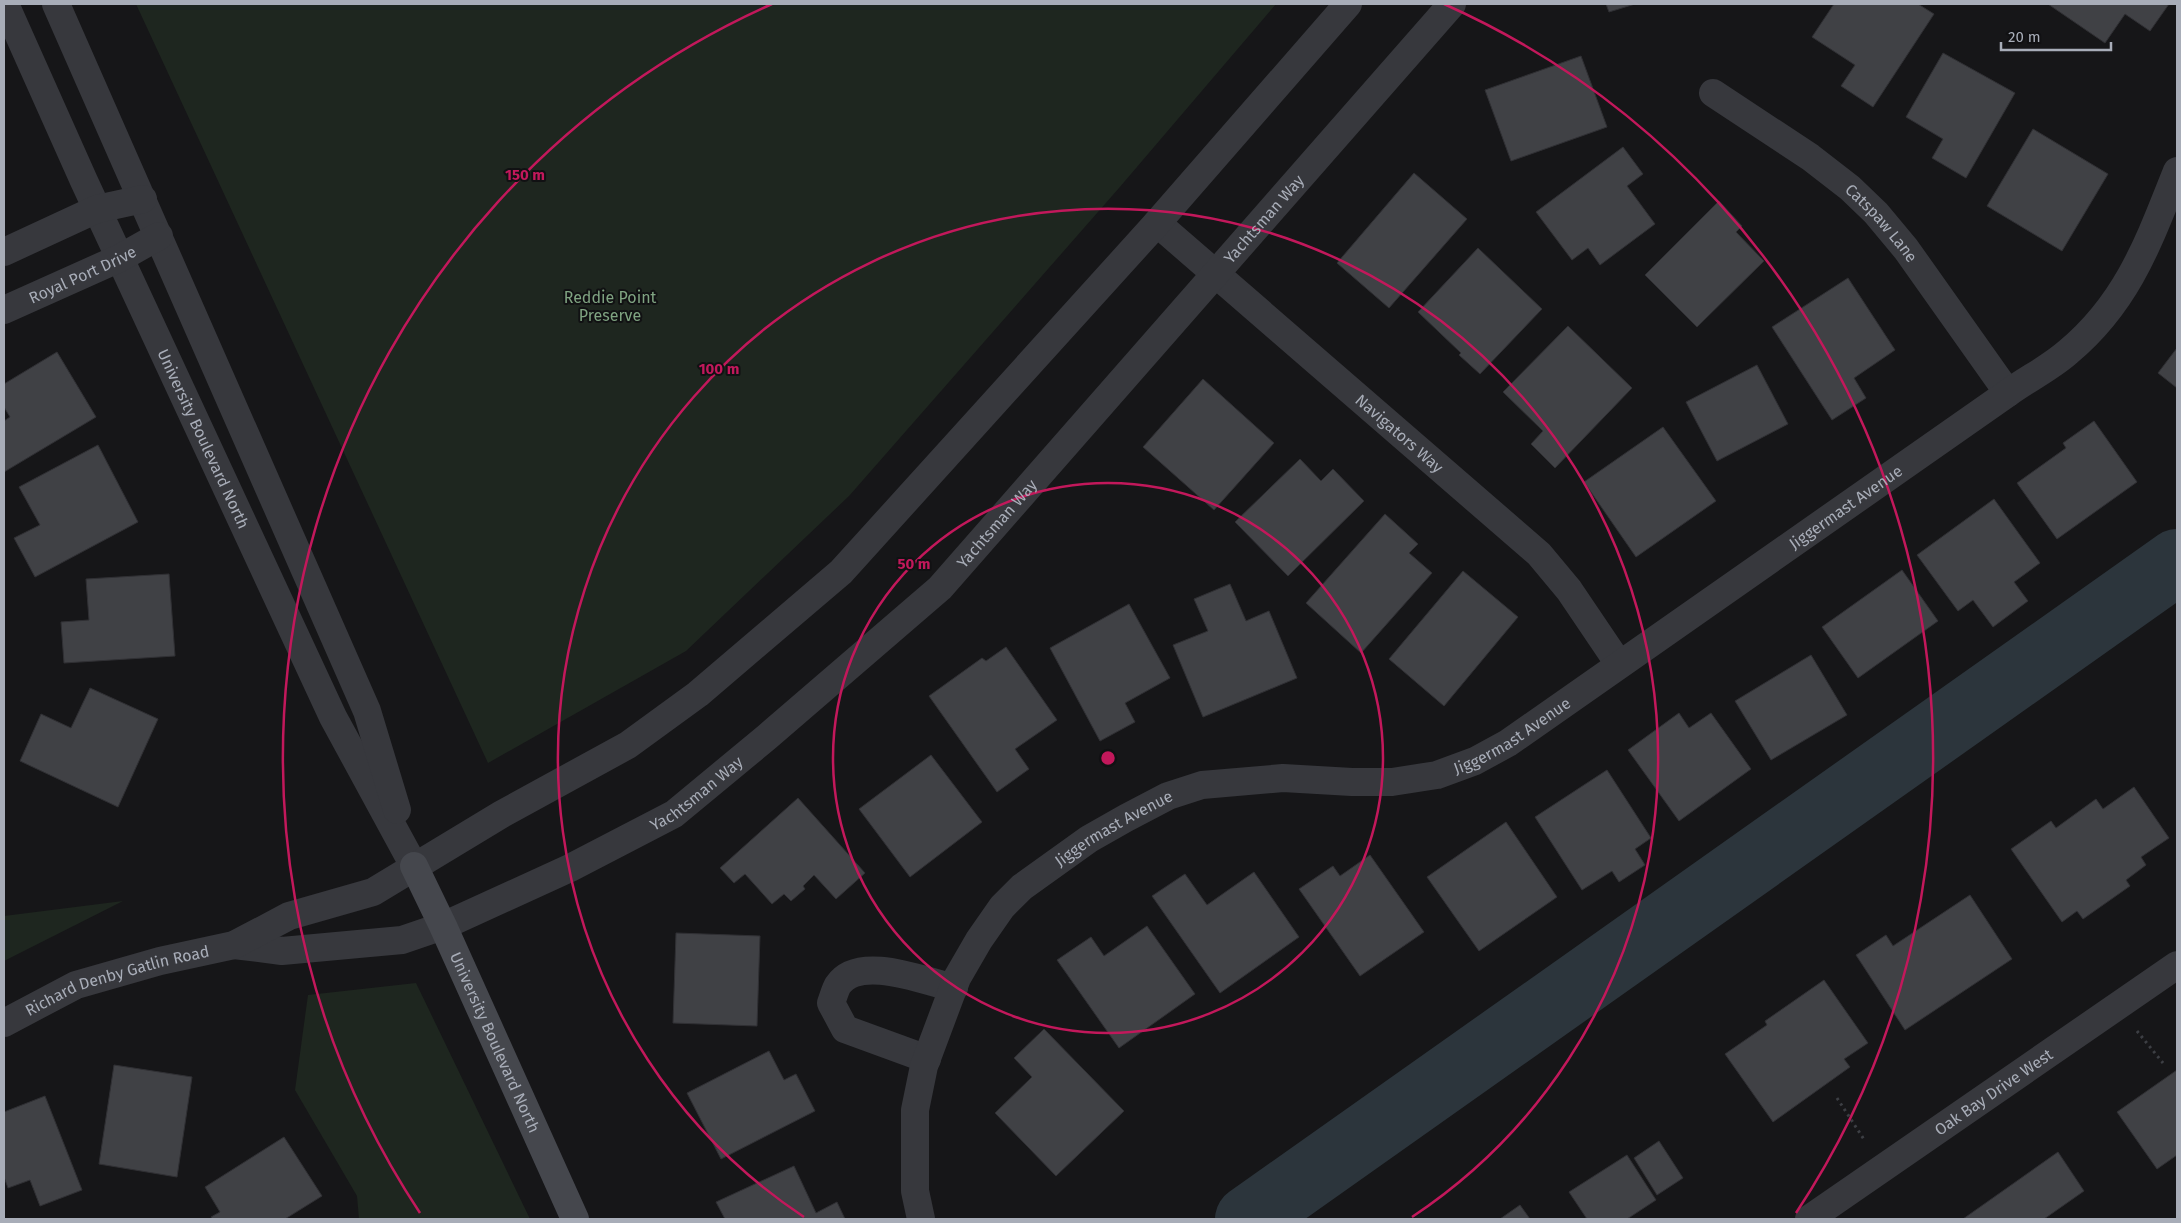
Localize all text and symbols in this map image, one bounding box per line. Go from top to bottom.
scale bar [2001,20,2111,52]
text: 20 m [2008,28,2041,46]
text: 150 m [505,166,545,184]
street label: Yachtsman Way [1220,171,1308,267]
street label: Catspaw Lane [1841,180,1921,266]
street label: Royal Port Drive [26,242,140,308]
park label: Reddie Point Preserve [564,288,657,325]
street label: University Boulevard North [153,346,253,532]
text: 100 m [699,360,739,378]
street label: Navigators Way [1351,390,1447,477]
street label: Jiggermast Avenue [1786,461,1906,553]
street label: Yachtsman Way [953,475,1041,572]
text: 50 m [897,555,931,573]
street label: Jiggermast Avenue [1451,693,1574,778]
centre of rings [1099,749,1117,767]
street label: Yachtsman Way [647,752,747,835]
street label: Jiggermast Avenue [1051,786,1176,871]
street label: Richard Denby Gatlin Road [22,942,211,1020]
street label: University Boulevard North [446,949,544,1136]
street label: Oak Bay Drive West [1931,1045,2057,1140]

